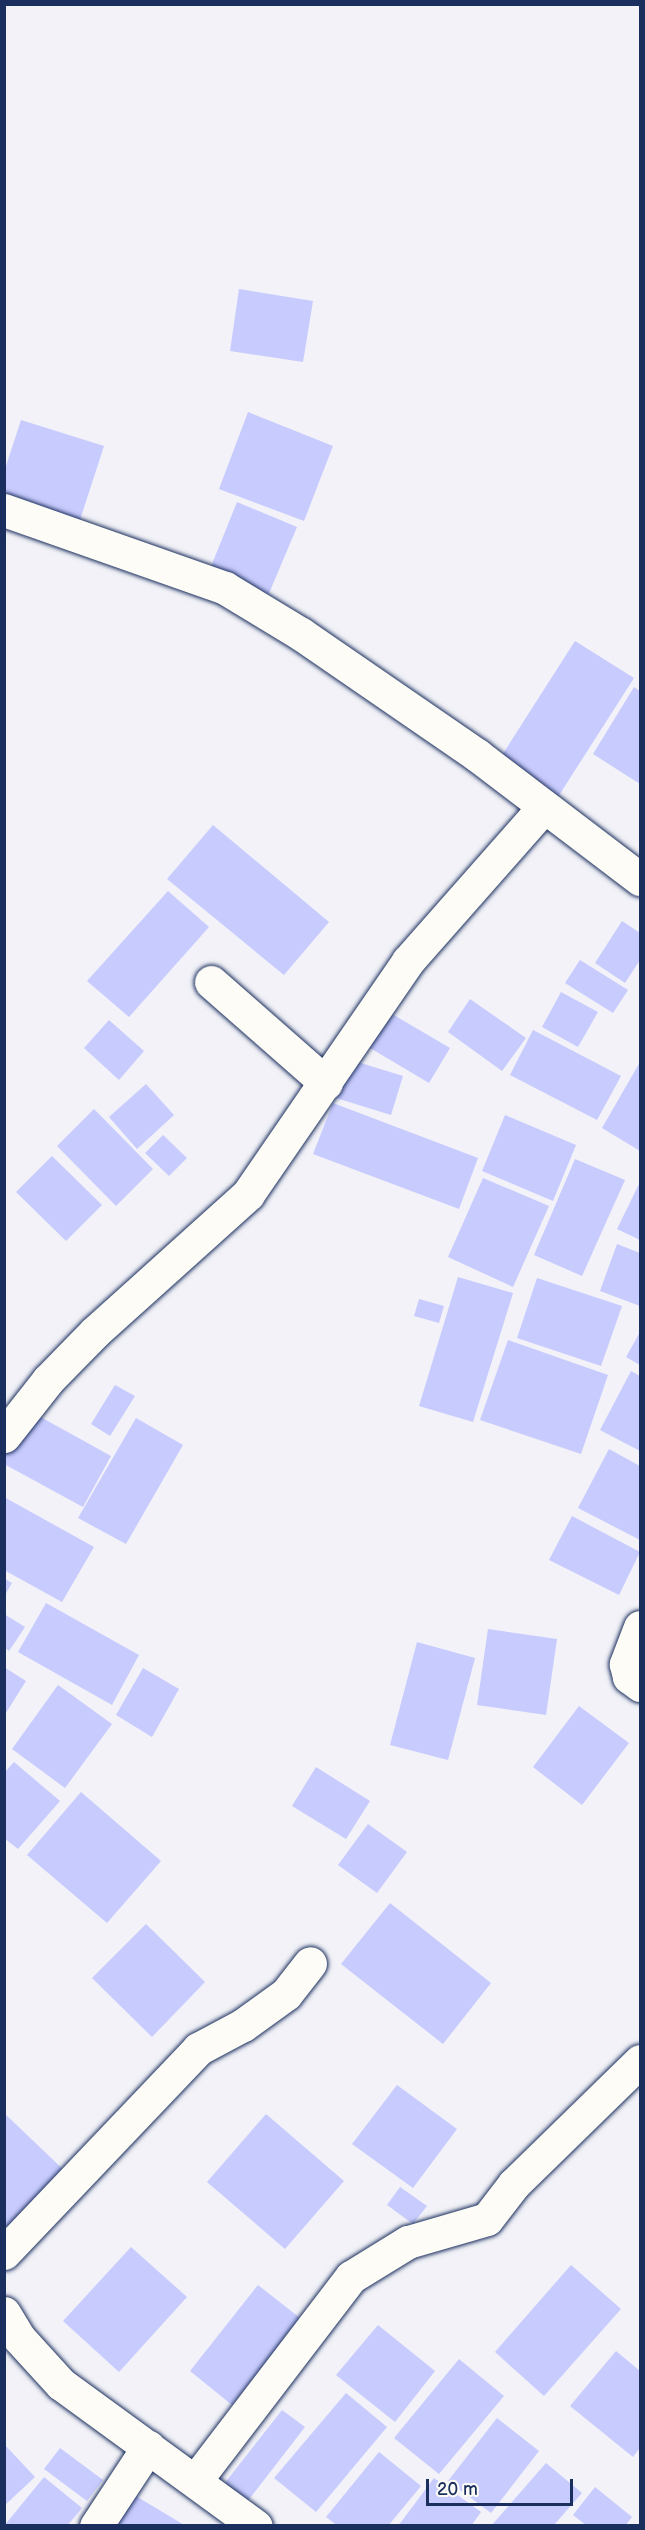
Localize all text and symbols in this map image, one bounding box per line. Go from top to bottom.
scale bar [429,2467,576,2505]
text: 20 m [437,2479,478,2500]

